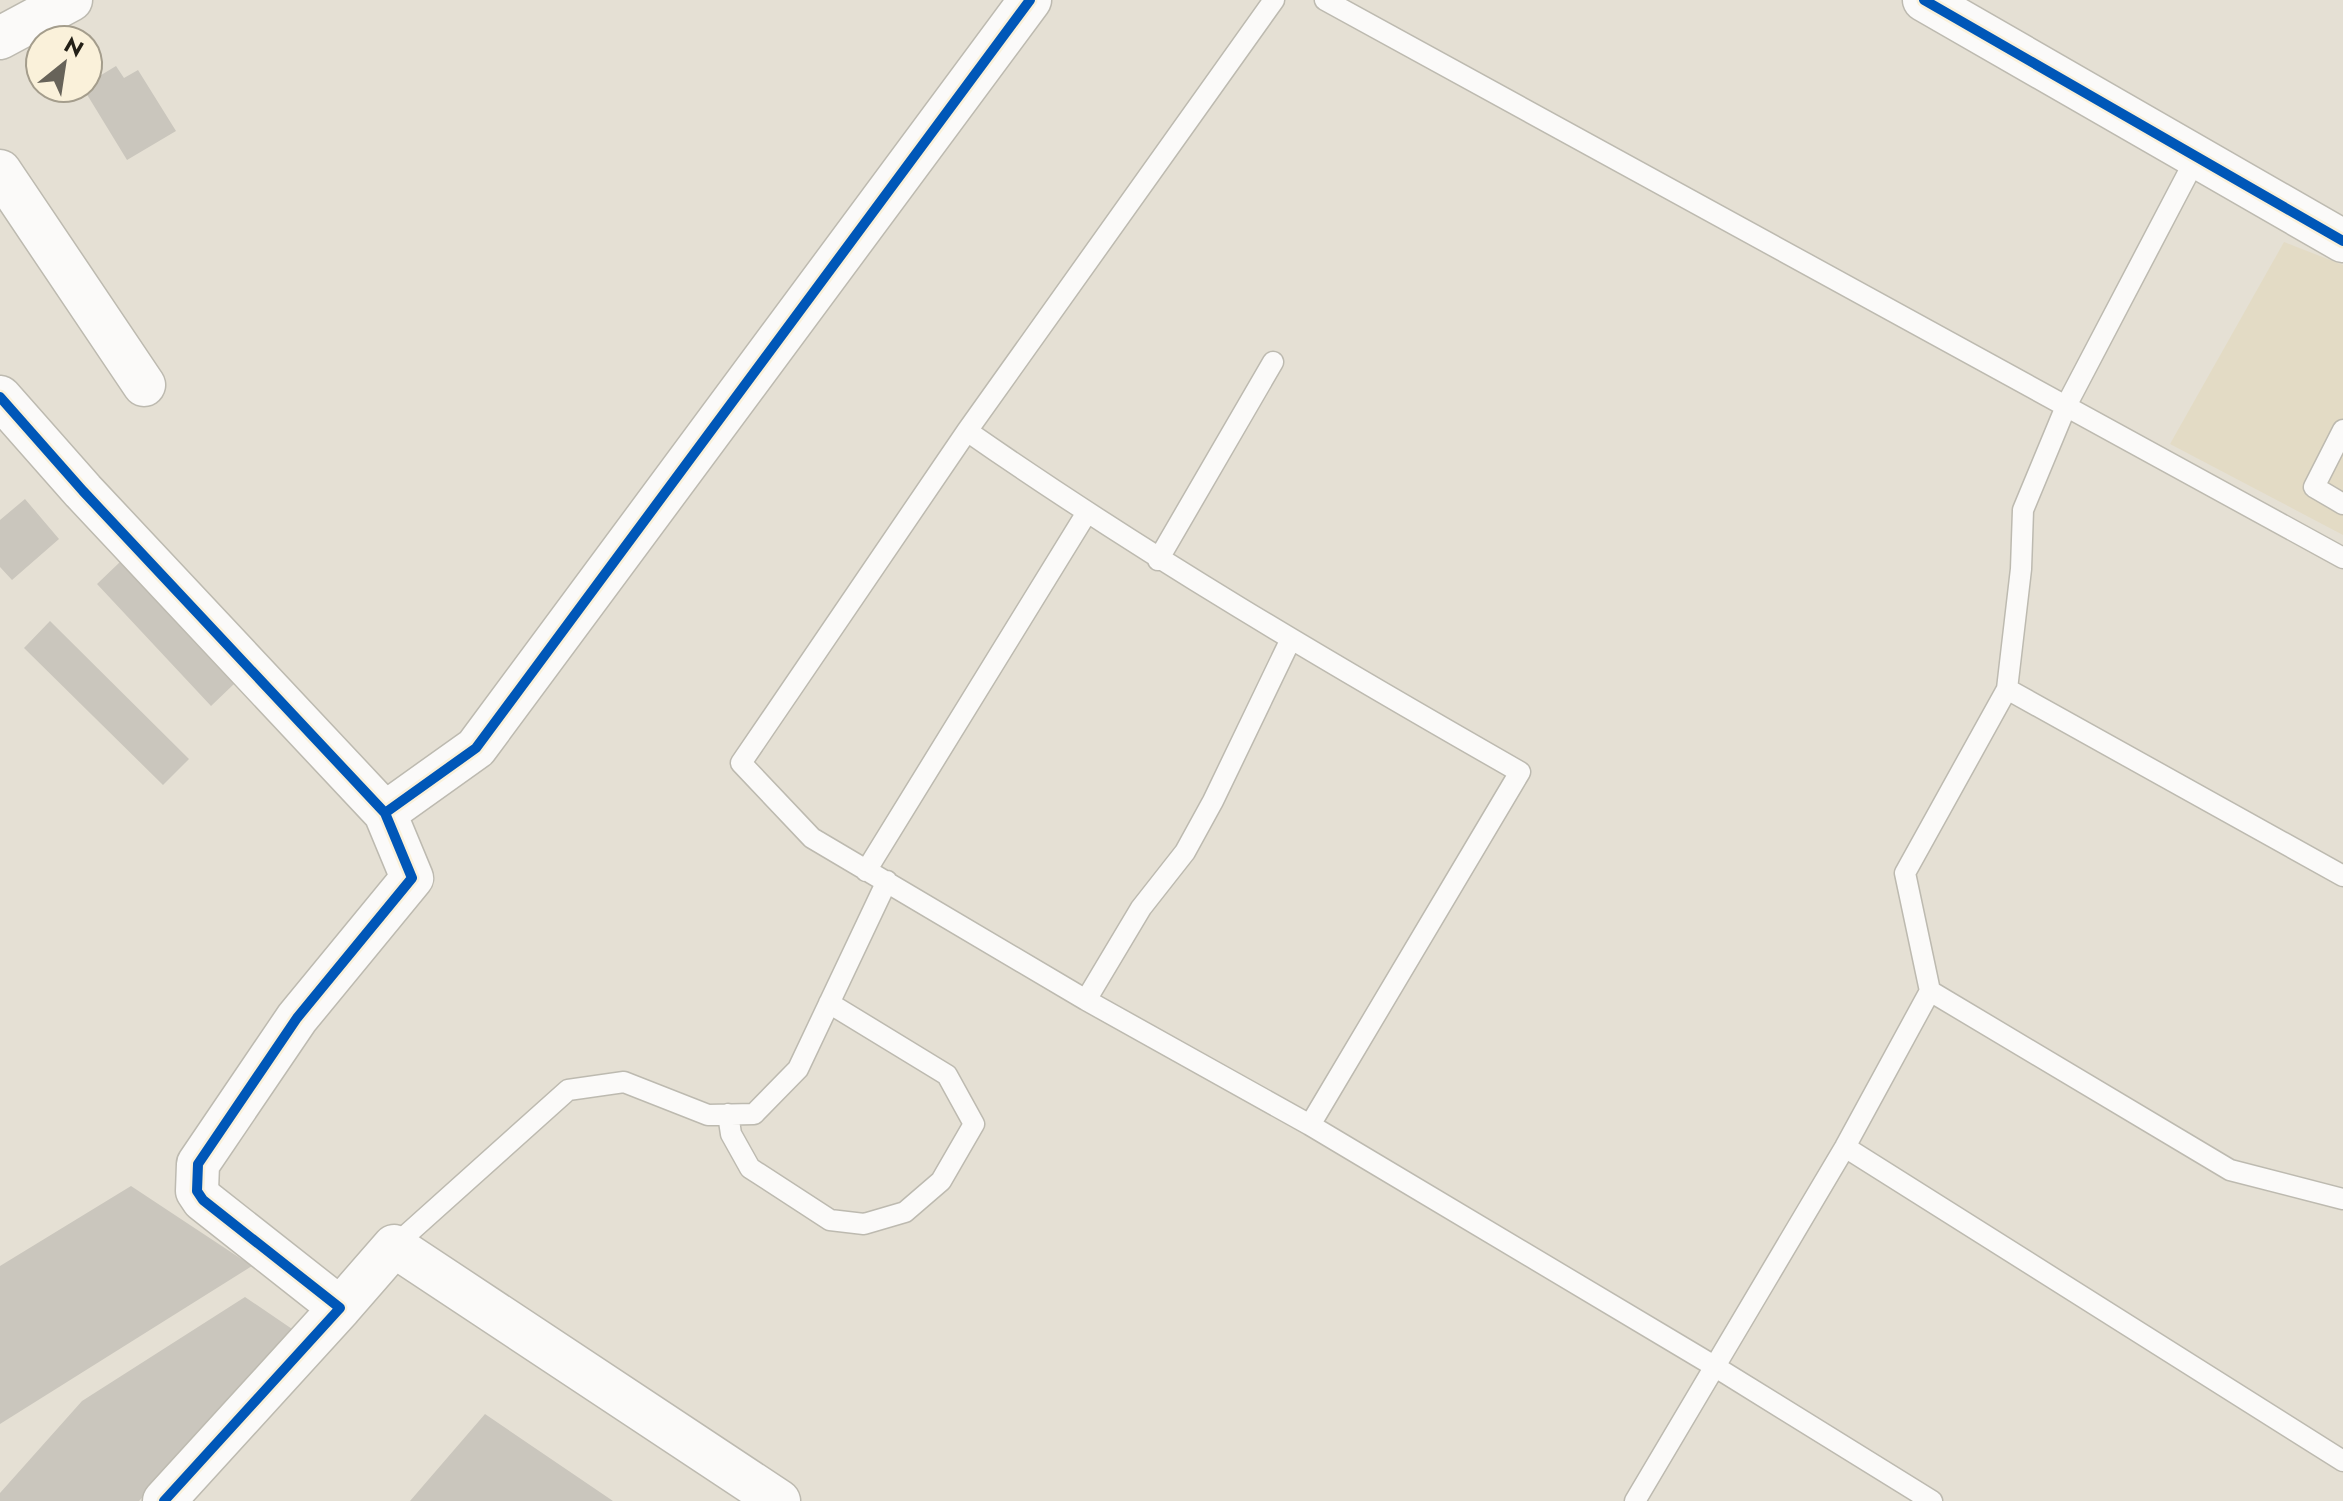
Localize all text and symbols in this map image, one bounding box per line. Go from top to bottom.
north arrow [24,24,104,104]
text: N [58,28,90,65]

